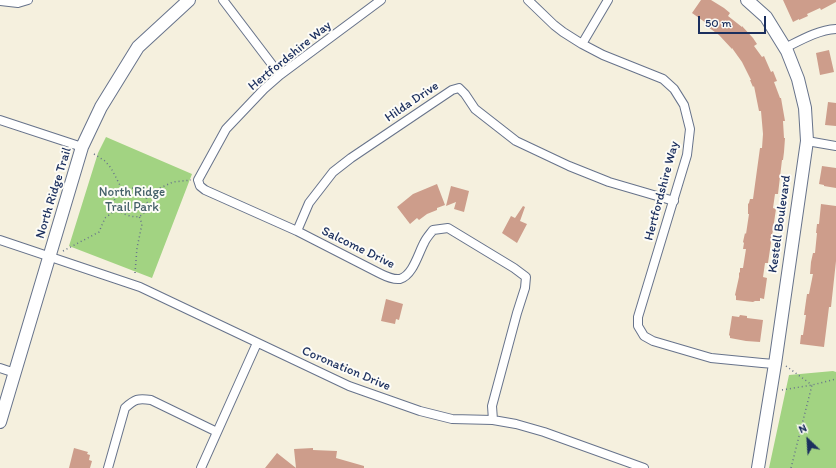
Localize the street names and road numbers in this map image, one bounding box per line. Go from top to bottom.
street label: Hertfordshire Way [245,18,335,94]
street label: Hilda Drive [382,78,442,126]
street label: Hertfordshire Way [641,140,683,242]
street label: North Ridge Trail [33,145,75,241]
street label: Kestell Boulevard [765,174,795,274]
street label: Salcome Drive [319,224,397,272]
street label: Coronation Drive [299,343,393,395]

